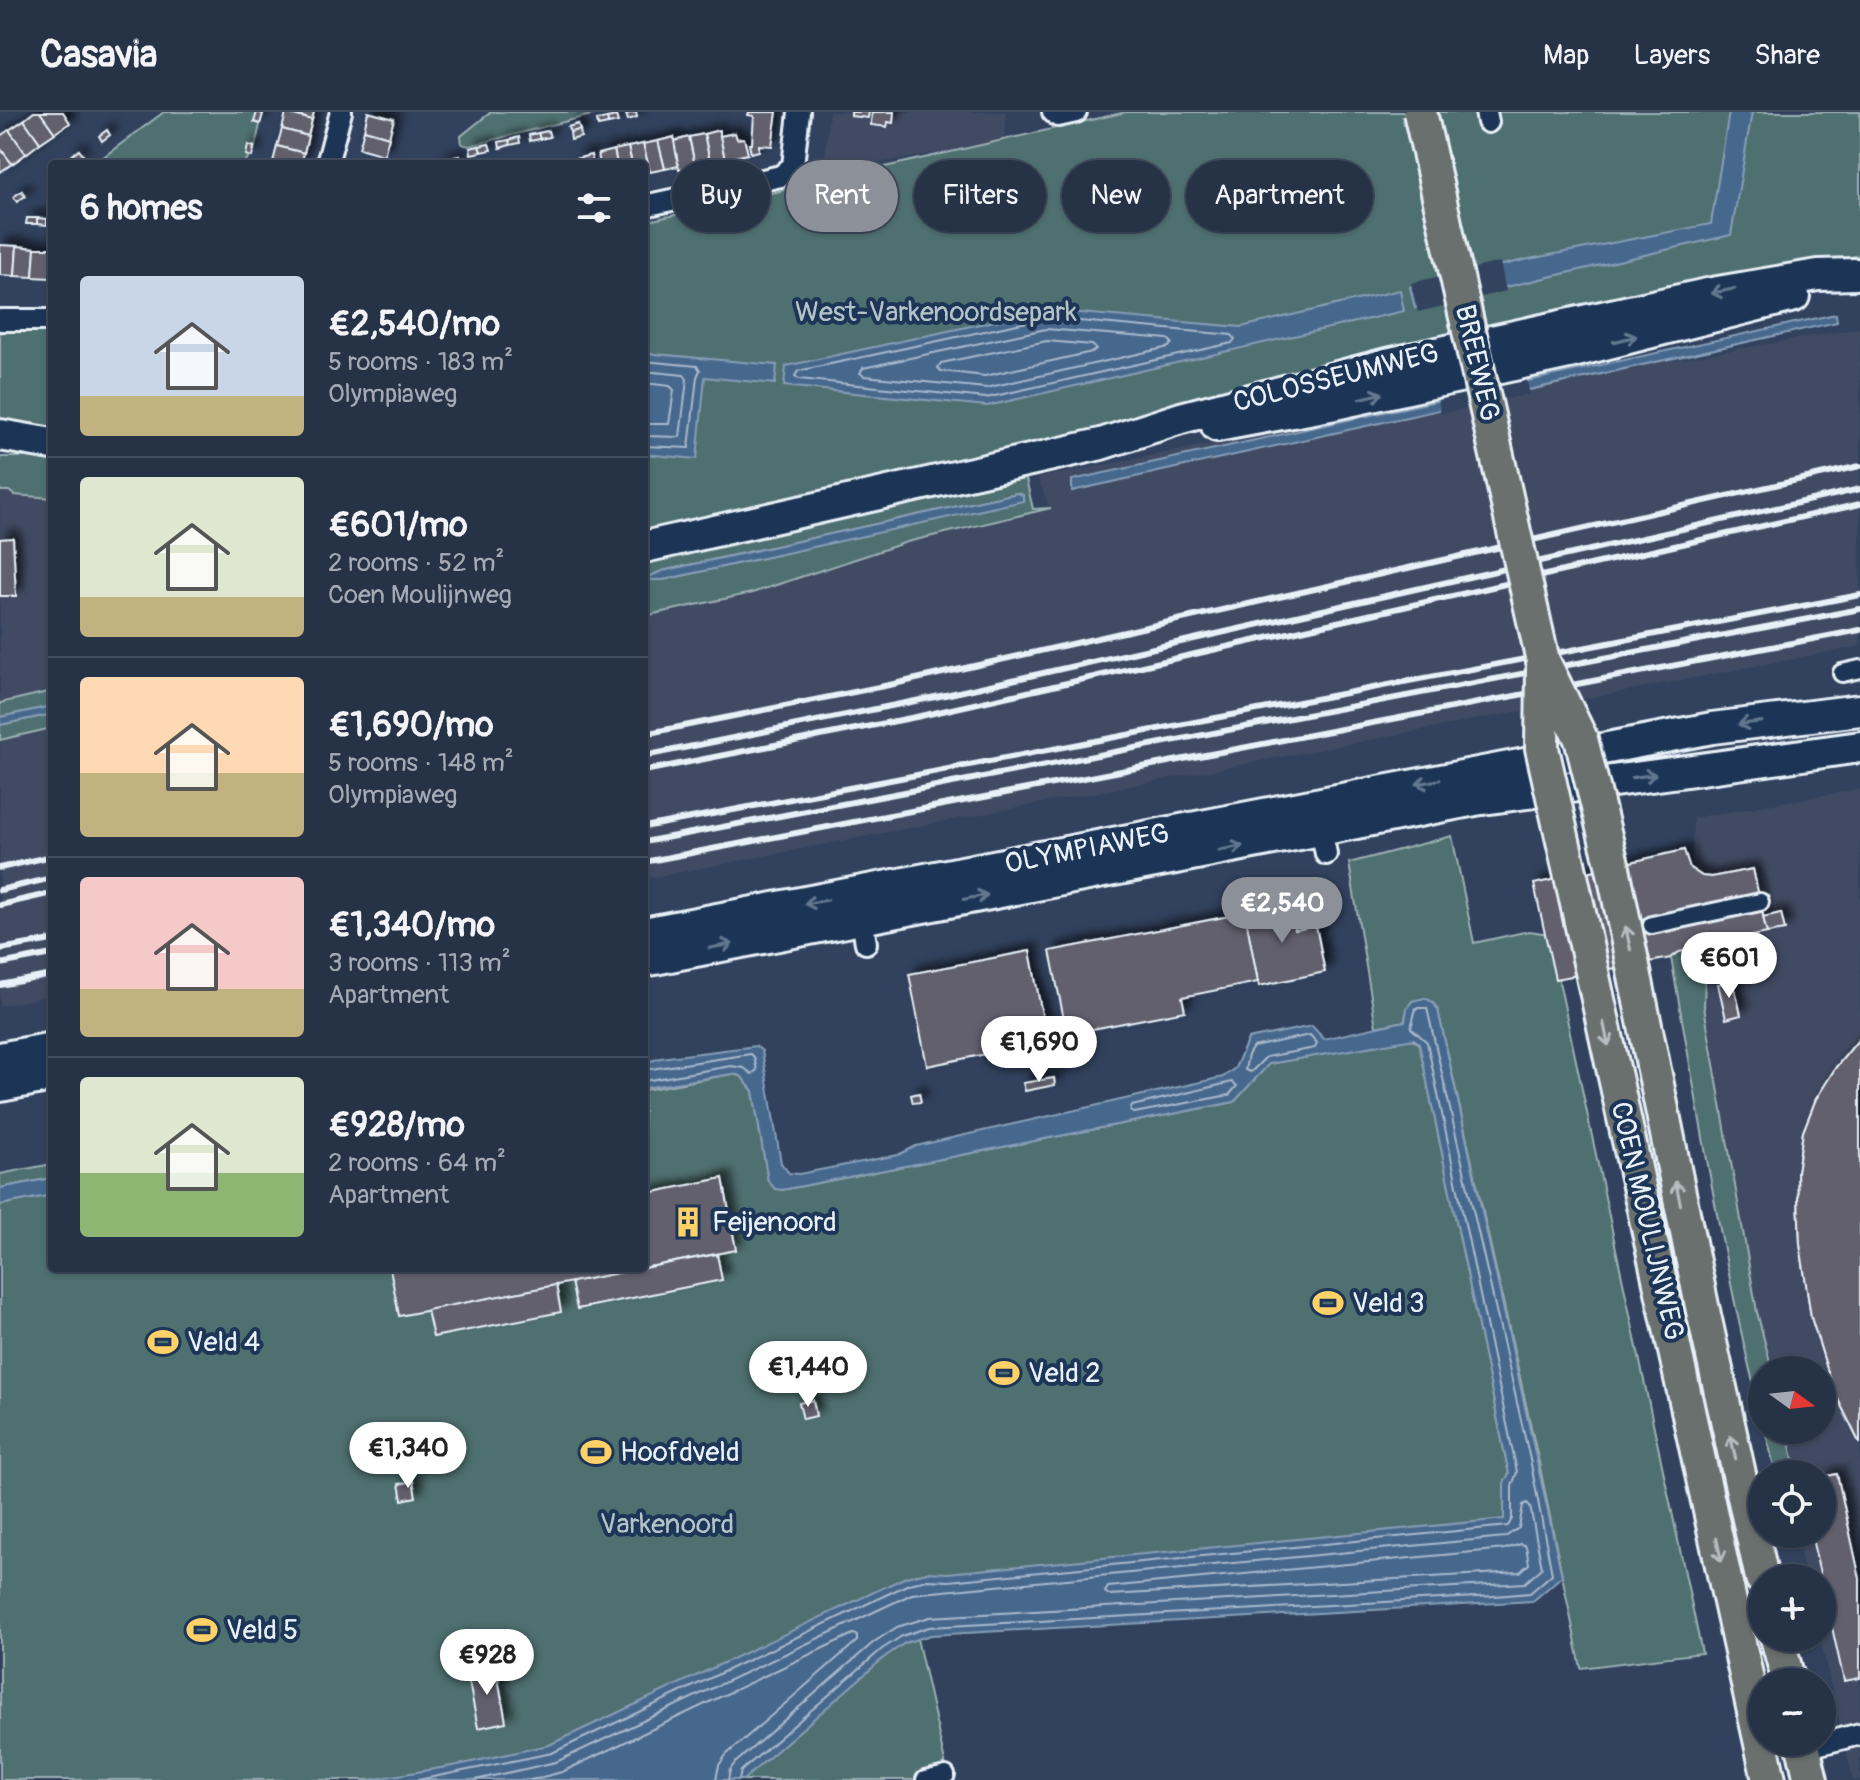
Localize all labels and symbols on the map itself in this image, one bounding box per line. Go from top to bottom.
one-way arrow [1711,285,1736,300]
park label: West-Varkenoordsepark [795,295,1077,330]
street label: BREEWEG [1447,301,1507,425]
one-way arrow [1611,330,1637,345]
street label: COLOSSEUMWEG [1230,336,1442,420]
one-way arrow [1358,388,1383,403]
one-way arrow [1737,716,1764,731]
one-way arrow [1631,768,1656,783]
one-way arrow [1416,775,1441,790]
street label: OLYMPIAWEG [1002,816,1172,882]
one-way arrow [1218,839,1243,854]
pin: €2,540 [1217,877,1347,945]
one-way arrow [963,888,988,903]
one-way arrow [803,895,829,910]
one-way arrow [1620,926,1635,951]
pin: €601 [1682,932,1776,1000]
one-way arrow [707,937,733,952]
pin: €1,690 [974,1016,1104,1084]
one-way arrow [1599,1021,1614,1047]
street label: COEN MOULIJNWEG [1603,1098,1691,1344]
one-way arrow [1670,1181,1685,1206]
building icon: Feijenoord [671,1205,705,1239]
place label: Feijenoord [712,1205,837,1240]
sports icon: Veld 3 [1311,1286,1345,1320]
place label: Veld 3 [1352,1286,1425,1321]
sports icon: Veld 4 [146,1325,180,1359]
place label: Veld 4 [187,1325,260,1360]
pin: €1,440 [743,1341,873,1409]
sports icon: Veld 2 [987,1356,1021,1390]
place label: Veld 2 [1028,1356,1101,1391]
north arrow [1748,1356,1836,1444]
pin: €1,340 [343,1422,473,1490]
sports icon: Hoofdveld [579,1435,613,1469]
place label: Hoofdveld [620,1435,740,1470]
one-way arrow [1725,1435,1740,1461]
park label: Varkenoord [600,1507,734,1542]
one-way arrow [1712,1536,1727,1562]
sports icon: Veld 5 [185,1613,219,1647]
place label: Veld 5 [226,1613,298,1648]
pin: €928 [440,1629,534,1697]

